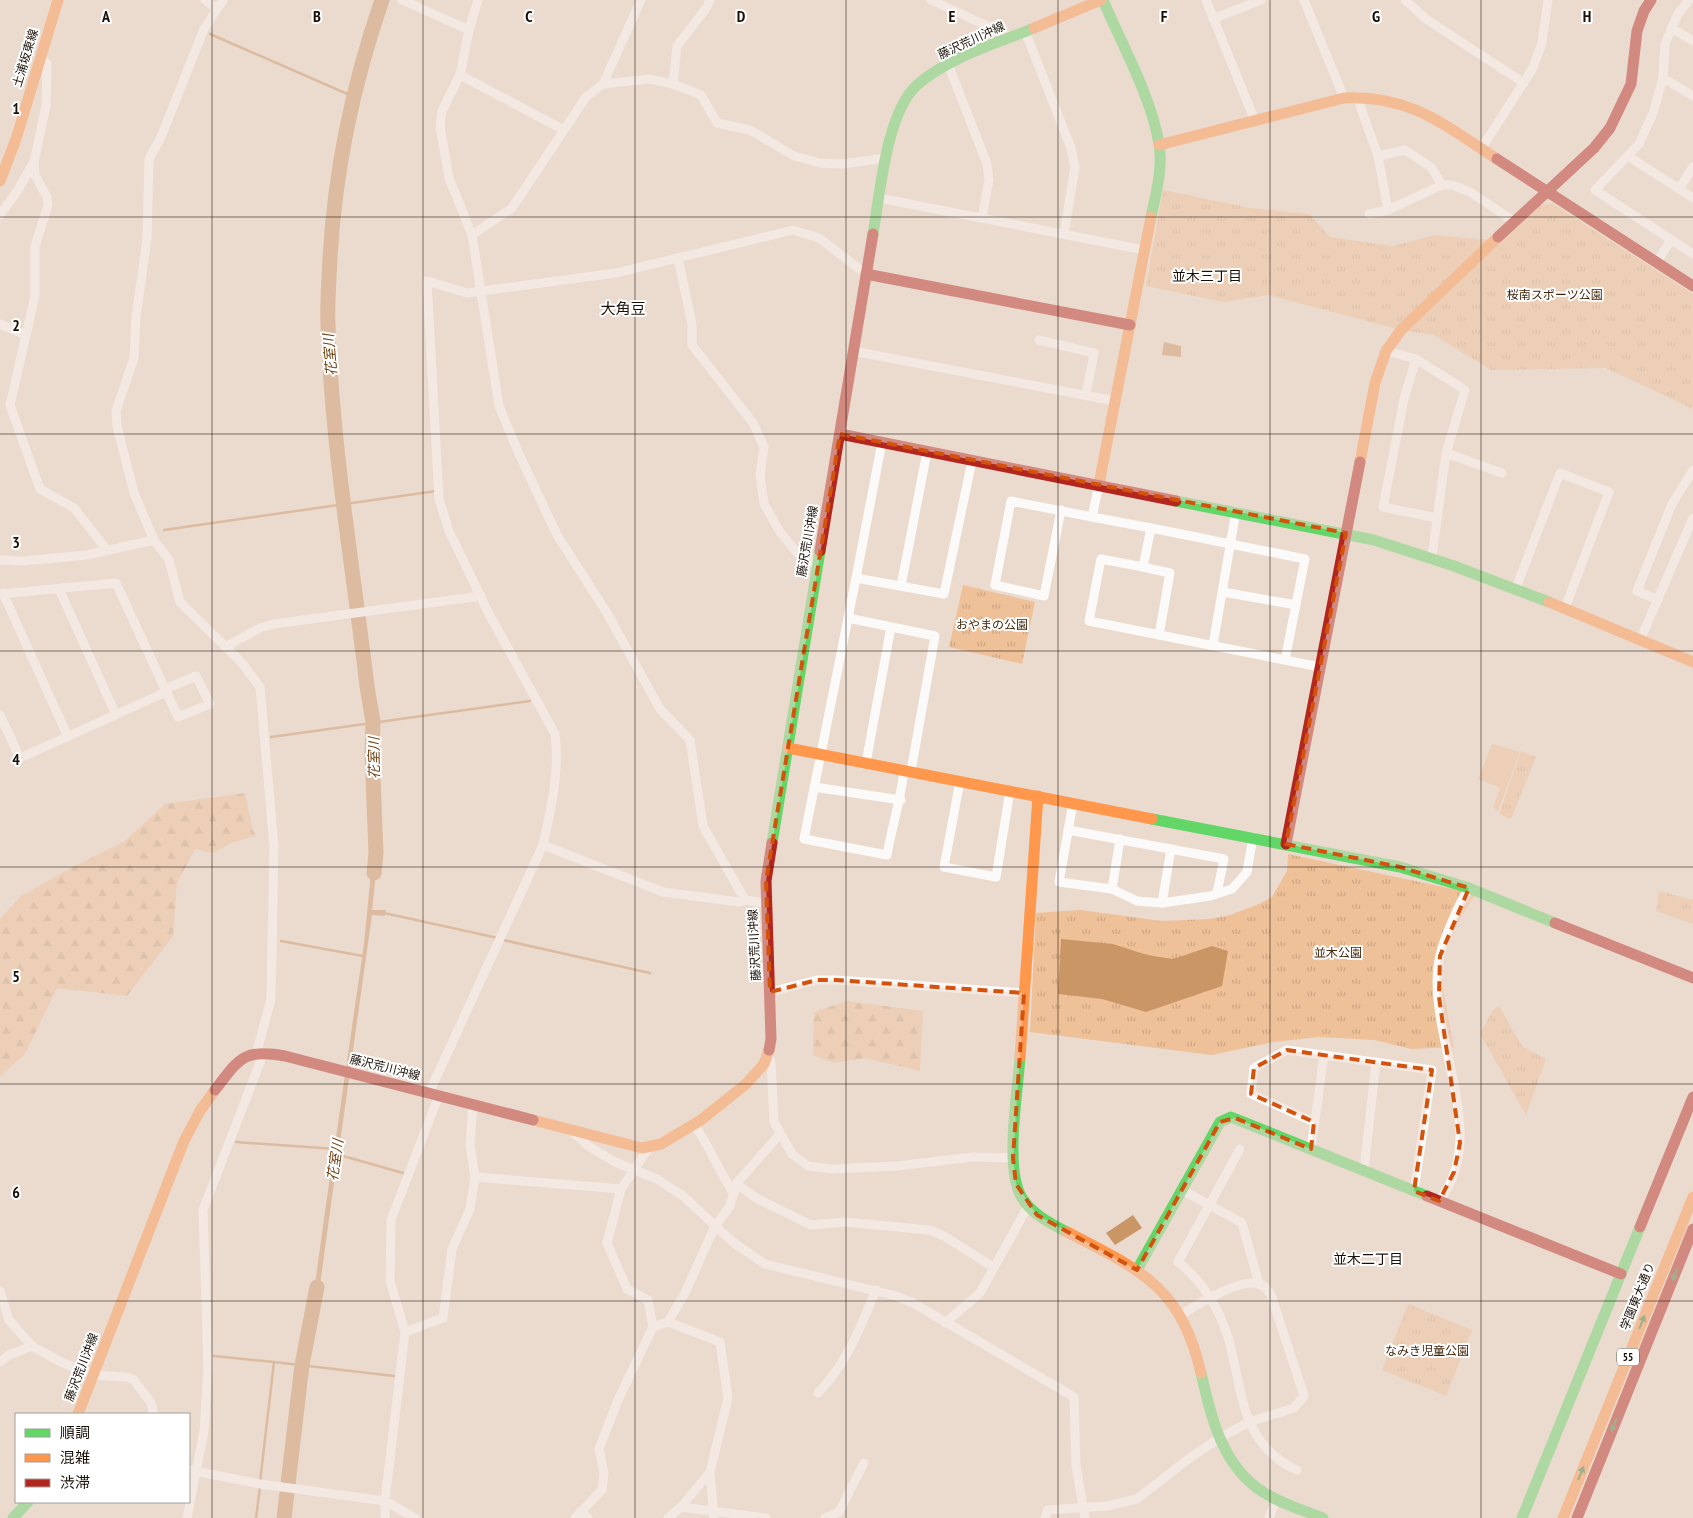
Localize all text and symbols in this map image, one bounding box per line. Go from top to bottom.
text: A [101,6,111,26]
text: B [313,6,321,26]
text: C [525,6,533,26]
text: D [737,6,746,26]
text: E [949,6,956,26]
text: F [1161,6,1168,26]
text: G [1372,6,1380,26]
text: H [1583,6,1591,26]
street label: 藤沢荒川沖線 [935,18,1007,62]
street label: 土浦坂東線 [9,27,41,89]
text: 1 [12,98,20,118]
district label: 並木三丁目 [1172,267,1242,285]
park label: 桜南スポーツ公園 [1507,287,1603,302]
district label: 大角豆 [600,299,646,318]
text: 2 [12,315,20,335]
water label: 花室川 [319,331,341,377]
street label: 藤沢荒川沖線 [793,504,821,578]
text: 3 [12,532,20,552]
park label: おやまの公園 [956,617,1028,632]
water label: 花室川 [365,735,383,779]
text: 4 [12,749,20,769]
street label: 藤沢荒川沖線 [745,909,763,981]
park label: 並木公園 [1314,945,1362,960]
text: 5 [12,966,20,986]
street label: 藤沢荒川沖線 [348,1051,422,1083]
water label: 花室川 [323,1136,347,1182]
text: 6 [12,1182,20,1202]
district label: 並木二丁目 [1333,1250,1403,1268]
street label: 学園東大通り [1617,1260,1657,1332]
one-way arrow [1670,1267,1678,1282]
one-way arrow [1638,1315,1646,1329]
street label: 藤沢荒川沖線 [61,1331,101,1403]
park label: なみき児童公園 [1385,1343,1469,1358]
road number: 55 [1617,1348,1639,1365]
legend [15,1413,190,1503]
one-way arrow [1610,1418,1618,1433]
text: 順調 [60,1423,90,1442]
text: 混雑 [60,1448,90,1467]
one-way arrow [1577,1465,1585,1480]
text: 渋滞 [60,1473,90,1492]

